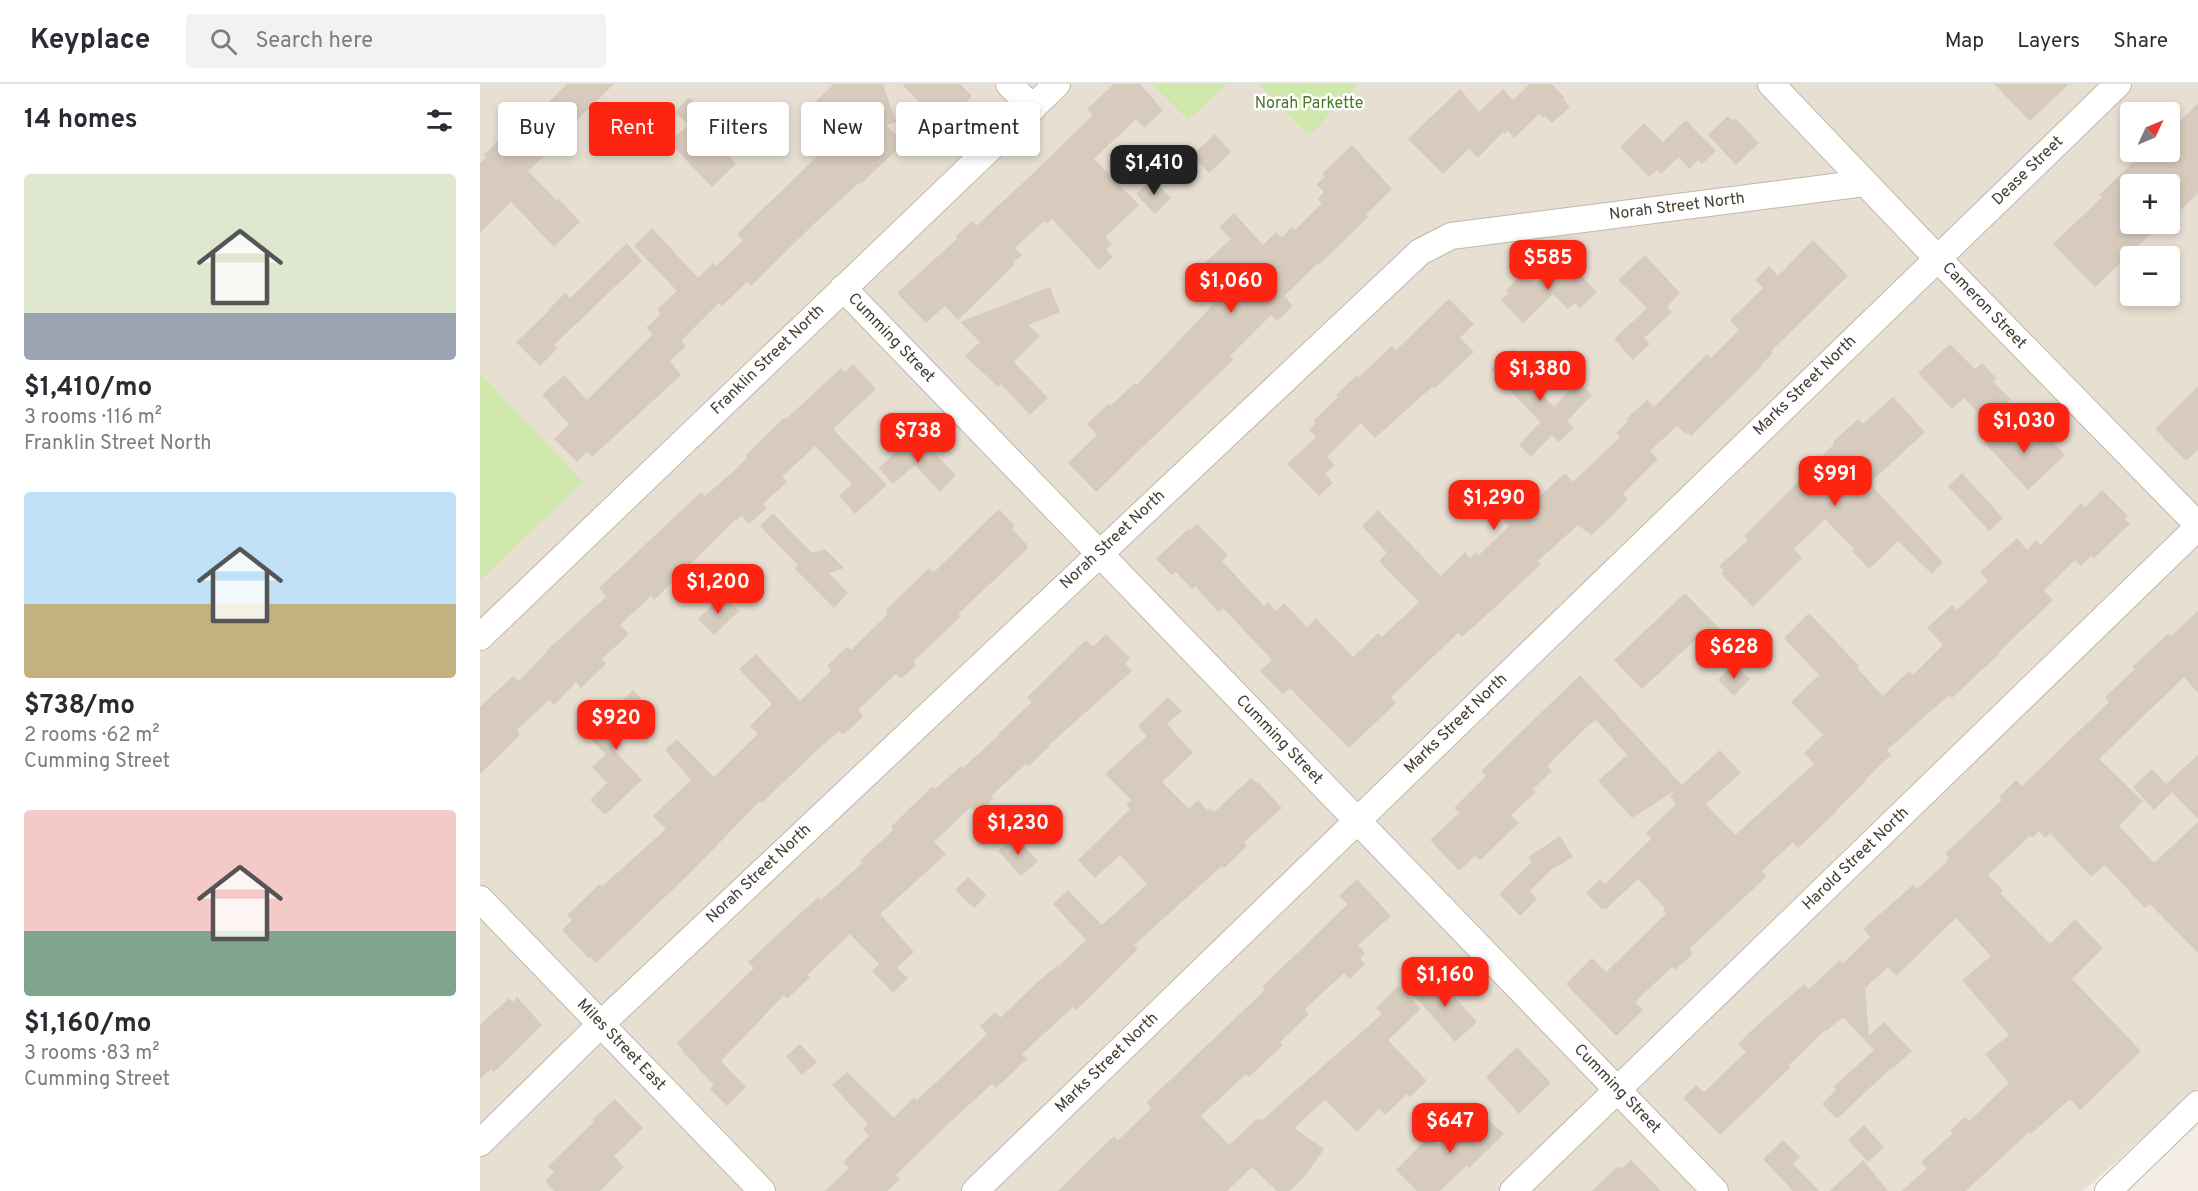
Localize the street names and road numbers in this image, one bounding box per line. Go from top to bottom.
street label: Dease Street [1988,132,2068,210]
street label: Norah Street North [1608,189,1746,225]
street label: Cameron Street [1938,258,2030,354]
street label: Cumming Street [843,289,939,387]
street label: Franklin Street North [707,301,829,419]
street label: Marks Street North [1749,332,1861,440]
street label: Norah Street North [1056,486,1170,594]
street label: Marks Street North [1400,670,1512,778]
street label: Cumming Street [1231,691,1327,789]
street label: Harold Street North [1799,803,1913,915]
street label: Norah Street North [702,820,816,928]
street label: Miles Street East [572,995,670,1095]
street label: Marks Street North [1051,1009,1163,1117]
street label: Cumming Street [1569,1040,1665,1138]

